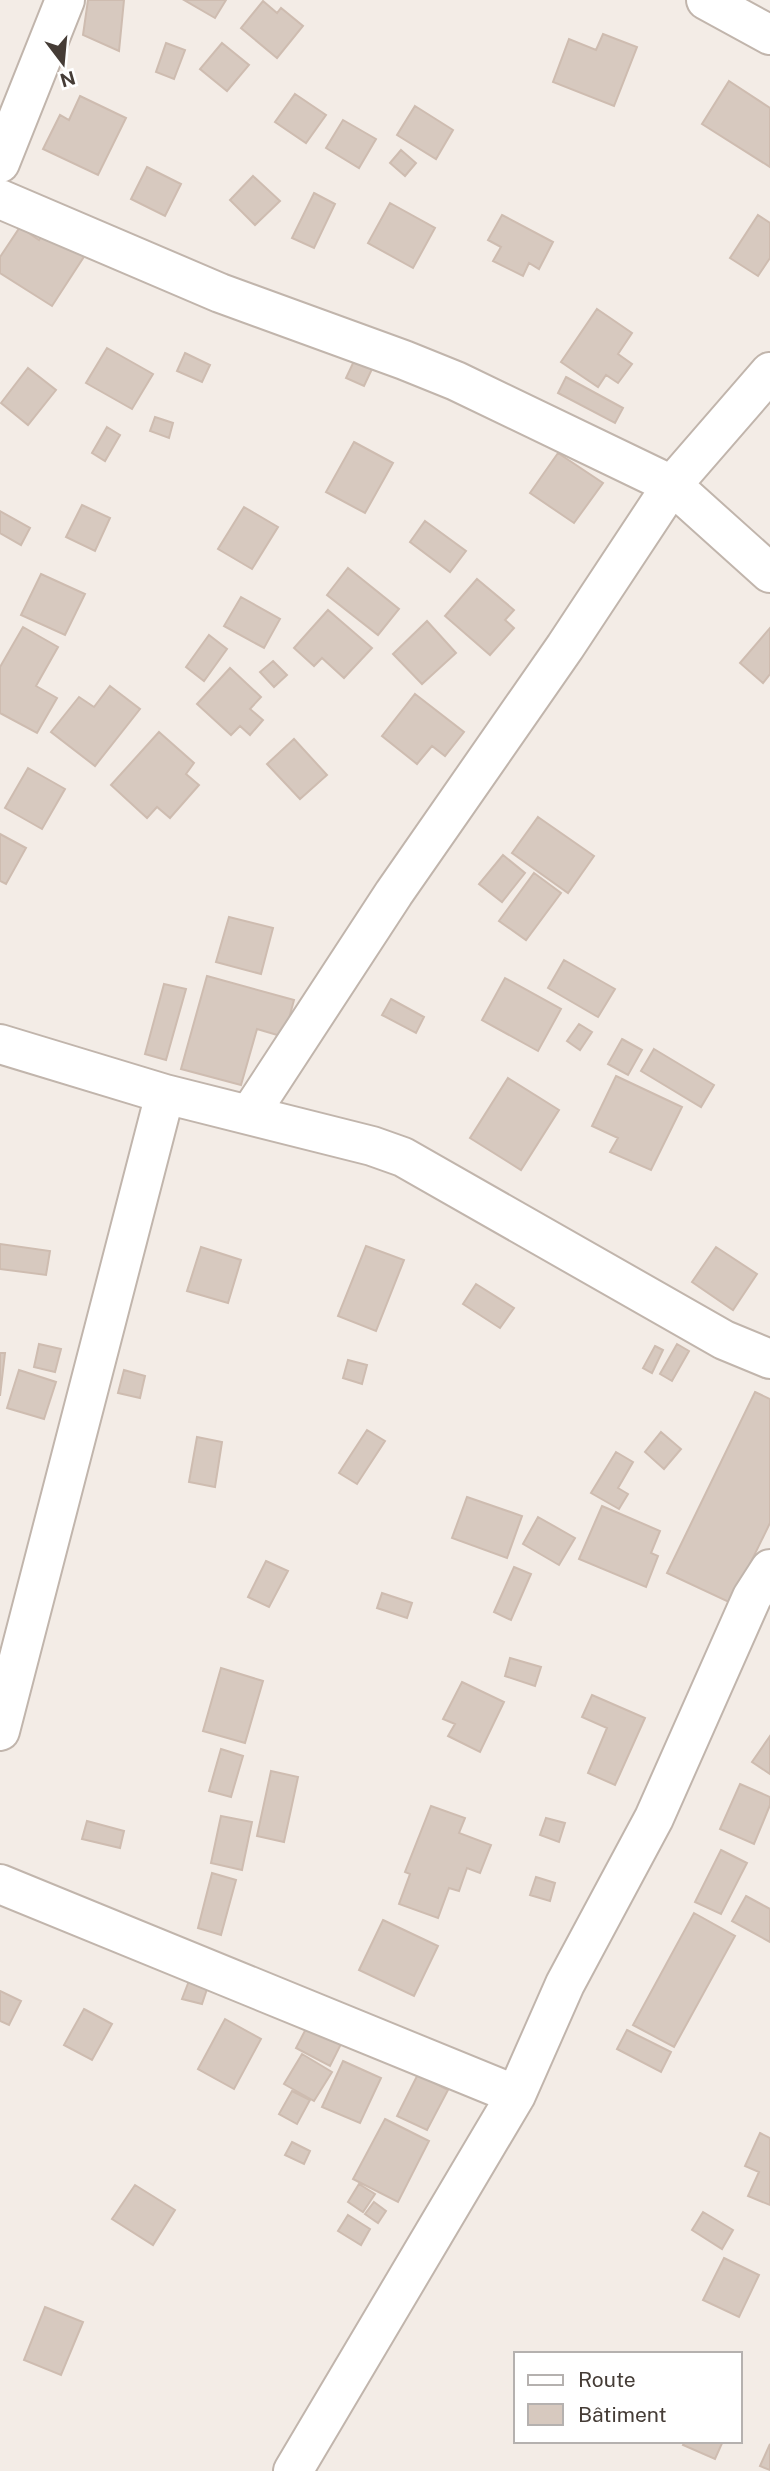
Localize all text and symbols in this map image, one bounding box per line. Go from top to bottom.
north arrow [28,28,98,98]
text: N [58,67,78,92]
legend [514,2352,742,2443]
text: Route [578,2367,636,2392]
text: Bâtiment [578,2402,667,2427]

